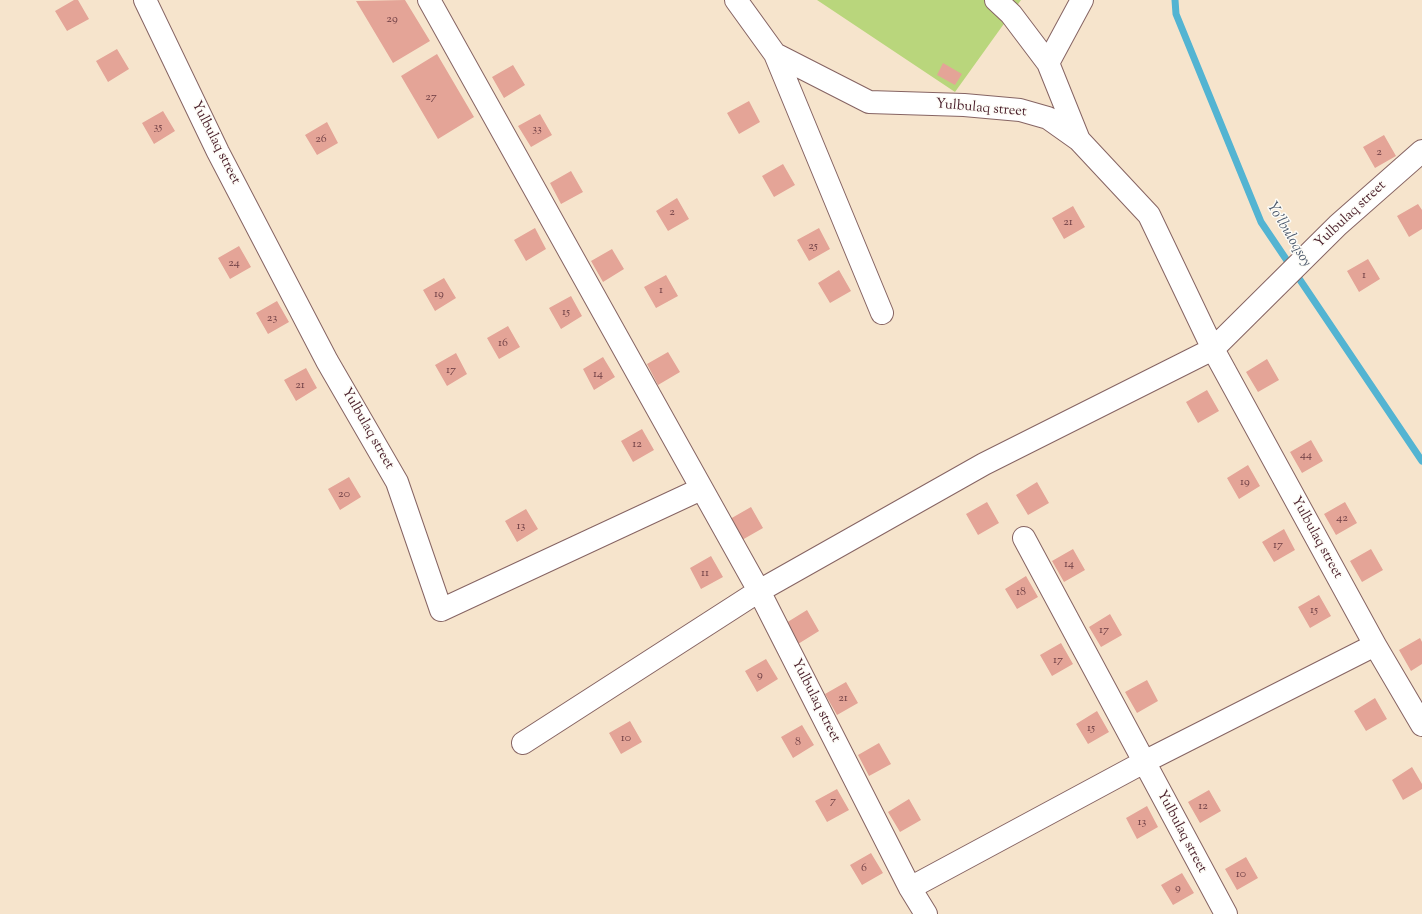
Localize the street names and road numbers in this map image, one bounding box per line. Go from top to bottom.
street label: Yulbulaq street [935,97,1027,121]
street label: Yulbulaq street [187,99,243,187]
street label: Yulbulaq street [1312,178,1390,252]
street label: Yulbulaq street [337,385,397,473]
street label: Yulbulaq street [1287,494,1345,582]
street label: Yulbulaq street [787,657,843,745]
street label: Yulbulaq street [1152,788,1210,876]

